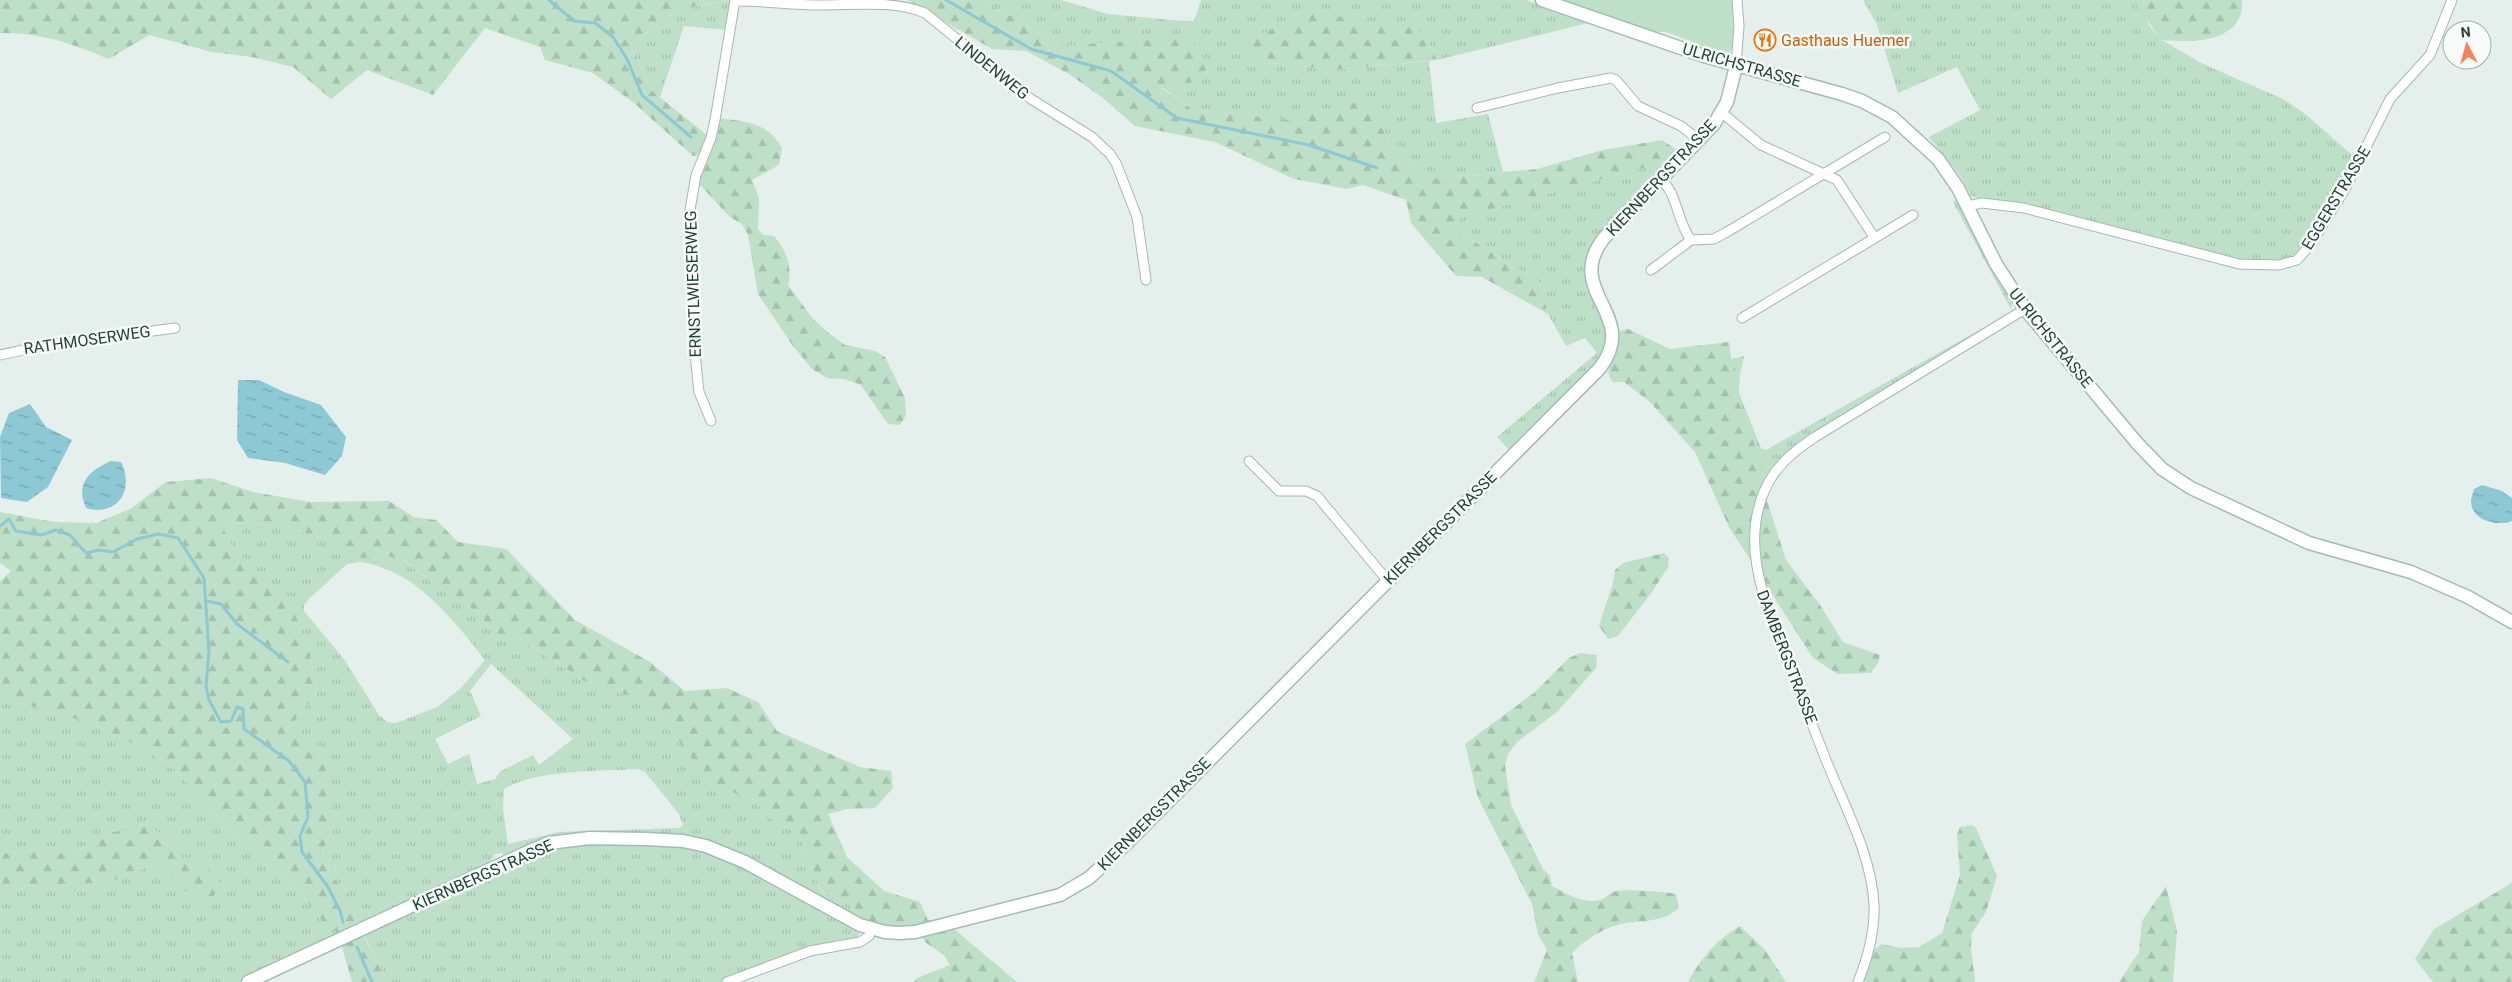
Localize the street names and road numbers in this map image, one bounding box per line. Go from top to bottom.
street label: LINDENWEG [951,32,1033,104]
street label: ULRICHSTRASSE [1681,39,1803,91]
street label: KIERNBERGSTRASSE [1602,116,1720,240]
street label: EGGERSTRASSE [2298,143,2374,253]
street label: ERNSTLWIESERWEG [681,210,705,358]
street label: ULRICHSTRASSE [2005,284,2097,392]
street label: RATHMOSERWEG [22,322,152,358]
street label: KIERNBERGSTRASSE [1380,468,1500,588]
street label: DAMBERGSTRASSE [1753,587,1821,727]
street label: KIERNBERGSTRASSE [1094,754,1214,874]
street label: KIERNBERGSTRASSE [410,835,556,915]

